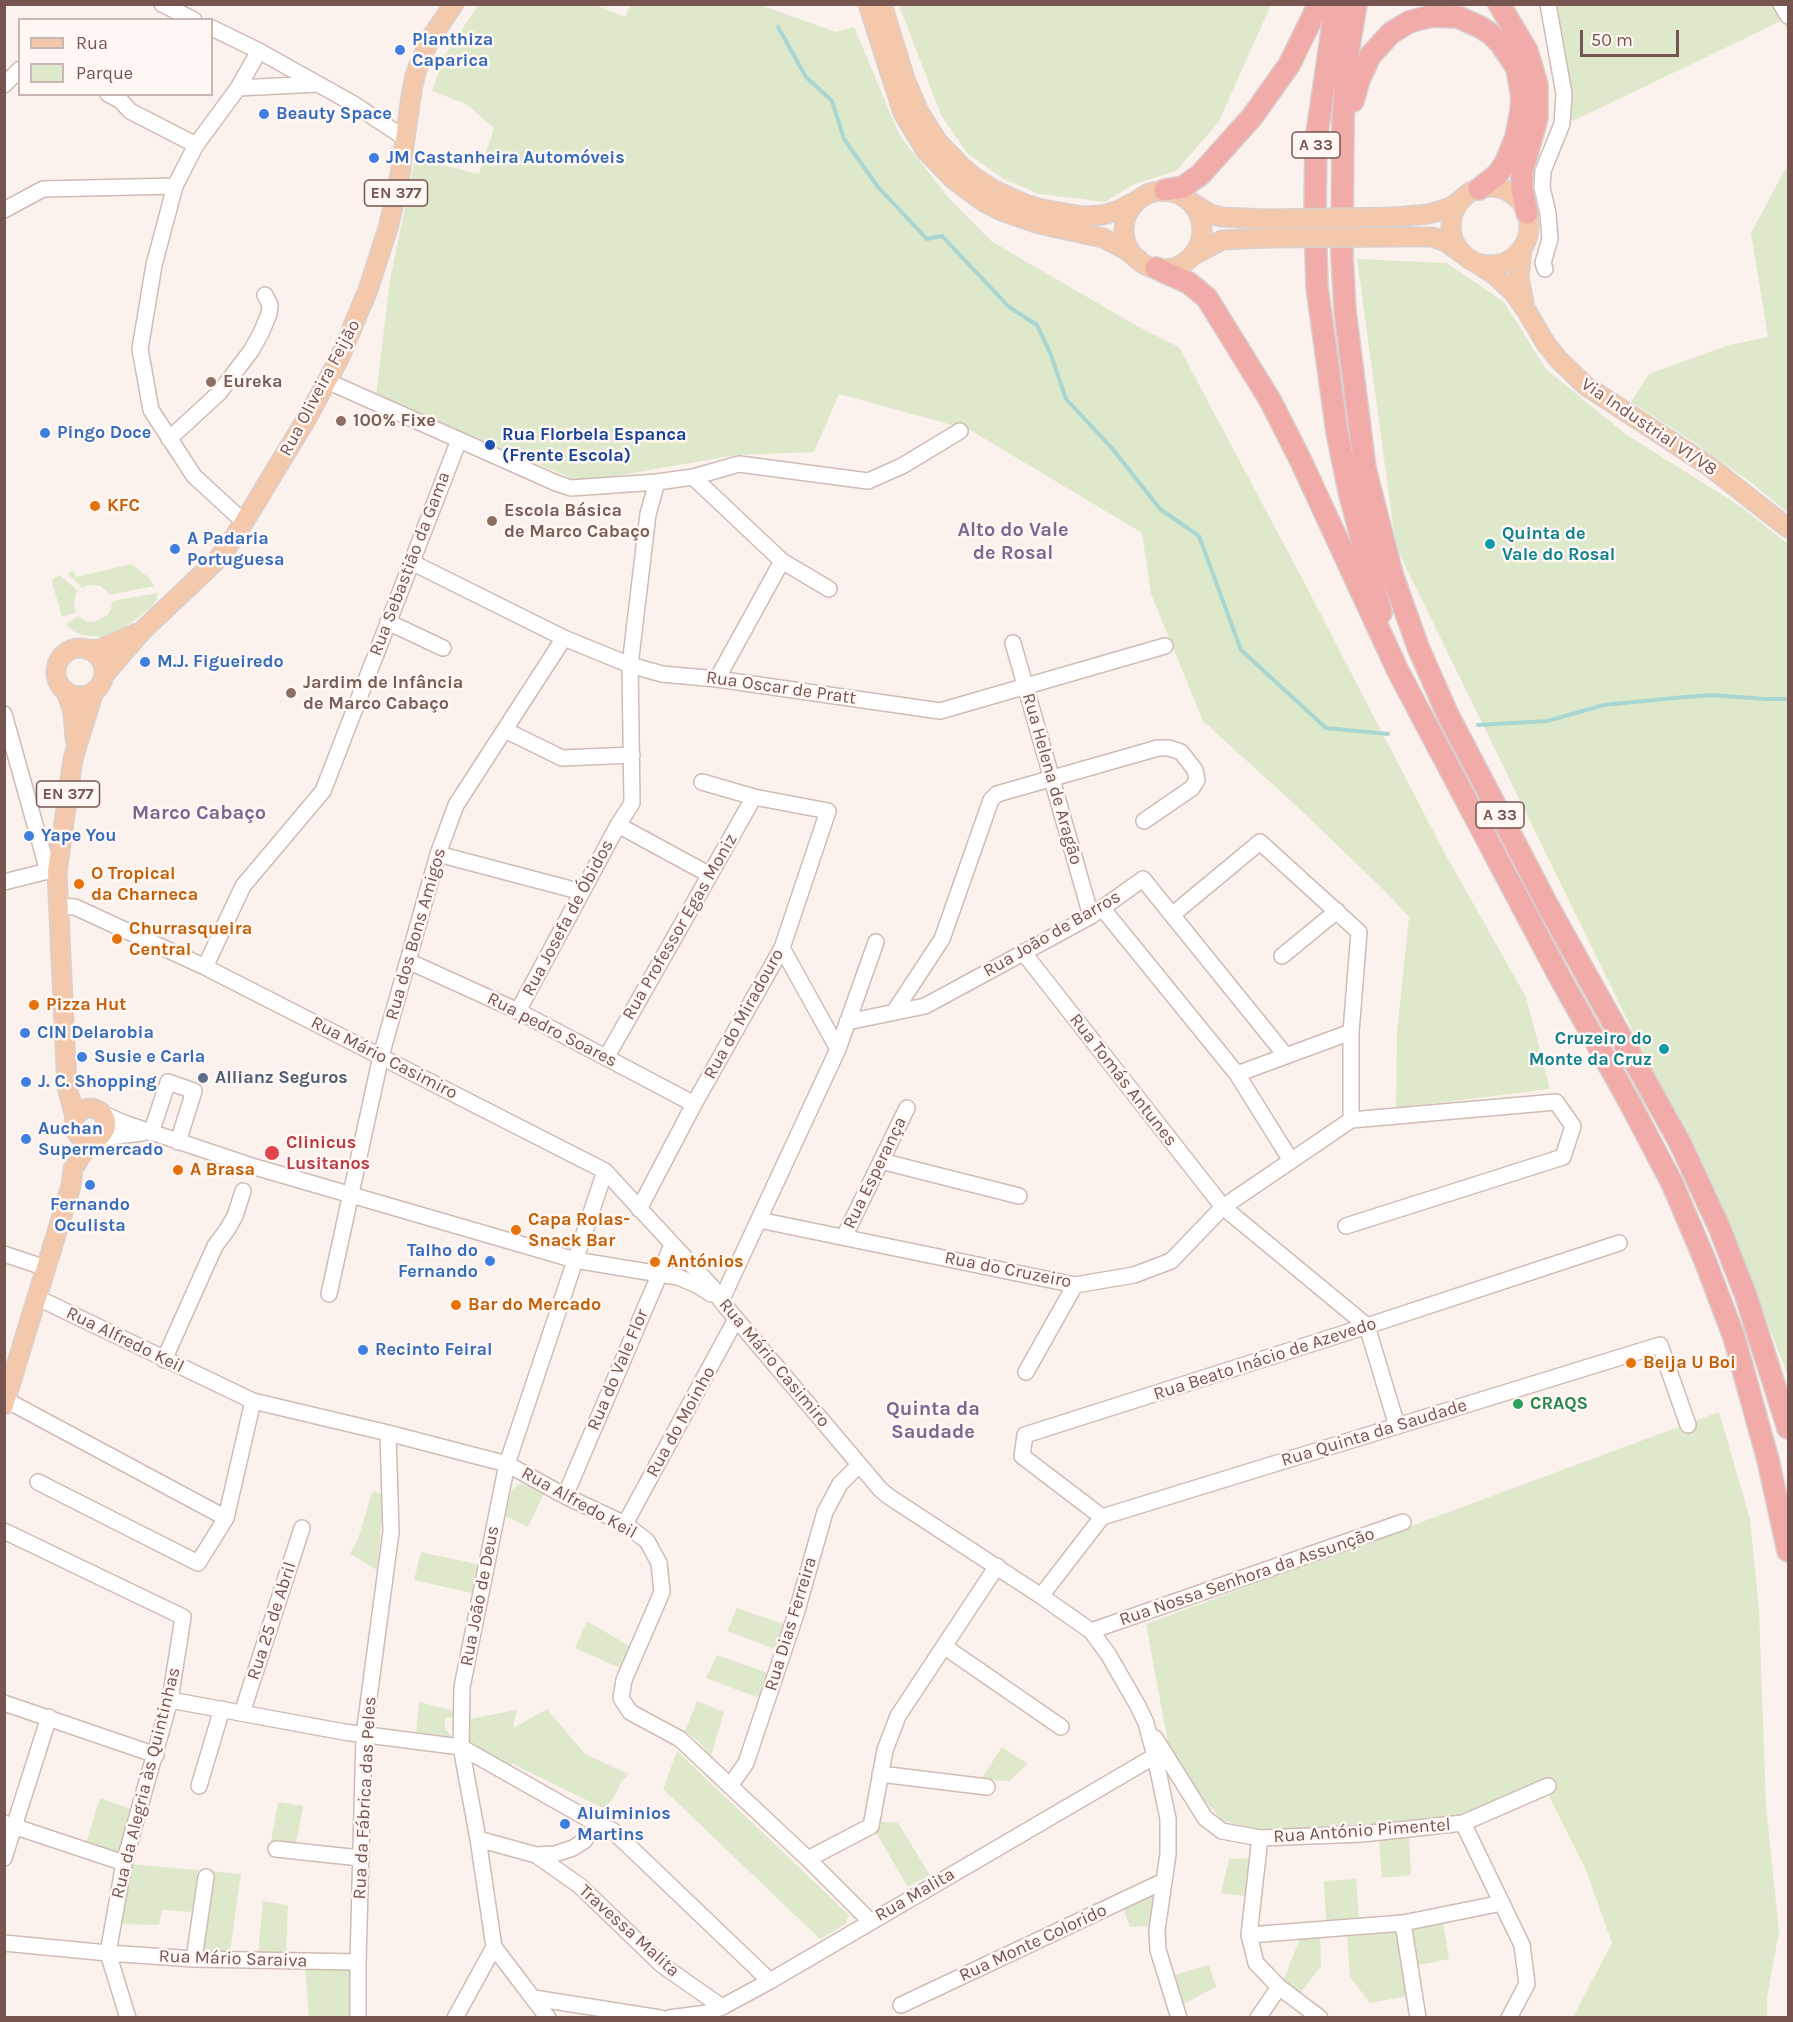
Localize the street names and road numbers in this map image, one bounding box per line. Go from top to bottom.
road number: A 33 [1292,132,1340,158]
road number: EN 377 [364,180,428,206]
street label: Rua Oliveira Feijão [275,316,365,460]
street label: Via Industrial V1/V8 [1577,373,1721,481]
street label: Rua Sebastião da Gama [365,469,455,659]
street label: Rua Oscar de Pratt [705,667,857,709]
street label: Rua Helena de Aragão [1017,691,1087,867]
road number: EN 377 [36,781,100,807]
road number: A 33 [1476,802,1524,828]
street label: Rua Professor Egas Moniz [618,830,742,1024]
street label: Rua Josefa de Óbidos [518,836,618,1000]
street label: Rua dos Bons Amigos [381,845,451,1023]
street label: Rua João de Barros [980,886,1124,982]
street label: Rua do Miradouro [699,945,789,1083]
street label: Rua pedro Soares [483,988,621,1072]
street label: Rua Tomás Antunes [1064,1009,1182,1151]
street label: Rua Mário Casimiro [307,1012,461,1104]
street label: Rua Esperança [839,1113,911,1233]
street label: Rua do Cruzeiro [943,1247,1073,1293]
street label: Rua Mário Casimiro [714,1294,834,1432]
street label: Rua Alfredo Keil [62,1302,188,1378]
street label: Rua do Vale Flor [583,1306,653,1434]
street label: Rua Beato Inácio de Azevedo [1151,1313,1379,1405]
street label: Rua do Moinho [642,1363,720,1481]
street label: Rua Quinta da Saudade [1279,1394,1469,1472]
street label: Rua Alfredo Keil [517,1462,641,1544]
street label: Rua Nossa Senhora da Assunção [1116,1523,1378,1631]
street label: Rua João de Deus [456,1524,504,1668]
street label: Rua Dias Ferreira [760,1554,822,1694]
street label: Rua 25 de Abril [243,1559,301,1683]
street label: Rua da Alegria às Quintinhas [107,1665,185,1901]
street label: Rua da Fábrica das Peles [349,1696,381,1900]
street label: Rua António Pimentel [1273,1814,1451,1848]
street label: Rua Malita [871,1864,959,1926]
street label: Travessa Malita [574,1880,684,1982]
street label: Rua Monte Colorido [956,1899,1110,1987]
street label: Rua Mário Saraiva [158,1946,308,1972]

